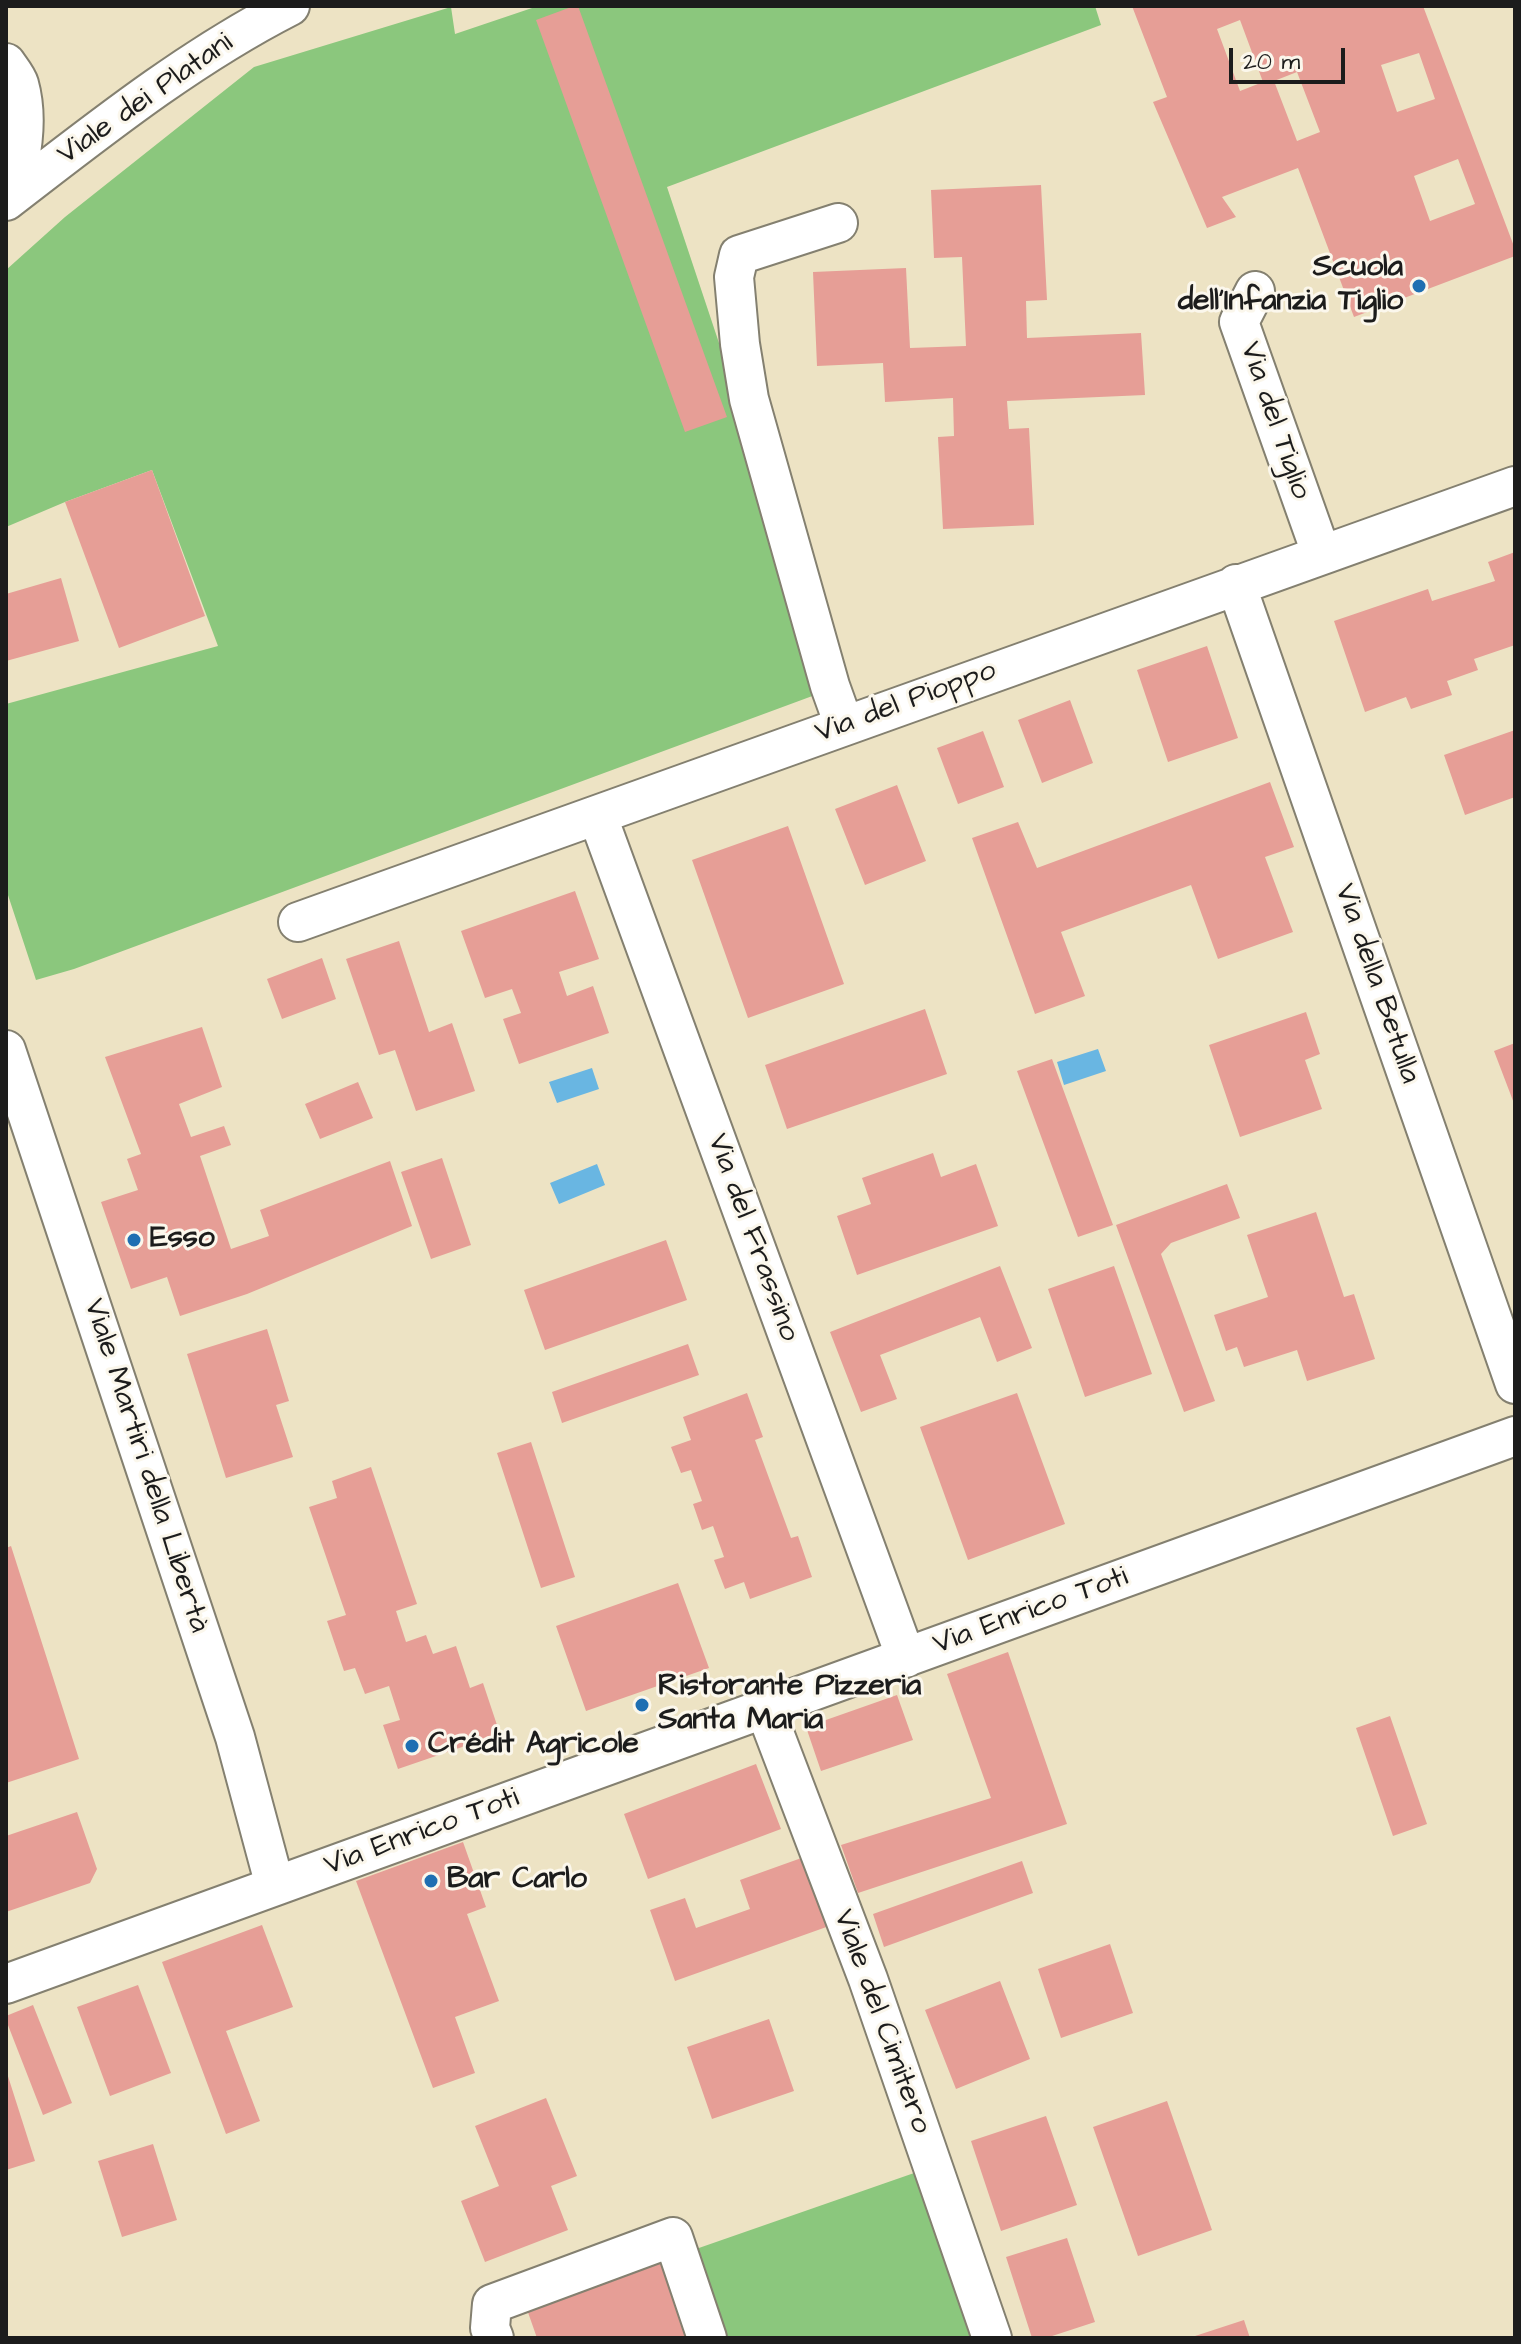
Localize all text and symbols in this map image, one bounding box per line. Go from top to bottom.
street label: Viale dei Platani [51,26,241,174]
scale bar [1233,32,1349,82]
text: 20 m [1243,45,1300,79]
place label: Scuola dell'Infanzia Tiglio [1178,251,1403,322]
marker: Scuola dell'Infanzia Tiglio [1410,277,1428,295]
street label: Via del Tiglio [1230,338,1318,504]
street label: Via del Pioppo [811,654,1001,752]
street label: Via della Betulla [1325,880,1427,1088]
street label: Via del Frassino [698,1129,806,1347]
place label: Esso [150,1222,215,1258]
marker: Esso [125,1231,143,1249]
street label: Viale Martiri della Libertà [74,1295,216,1637]
street label: Via Enrico Toti [929,1560,1133,1664]
place label: Ristorante Pizzeria Santa Maria [658,1670,921,1740]
marker: Ristorante Pizzeria Santa Maria [633,1696,651,1714]
place label: Crédit Agricole [428,1728,639,1764]
marker: Crédit Agricole [403,1737,421,1755]
street label: Via Enrico Toti [320,1781,524,1885]
place label: Bar Carlo [447,1863,587,1899]
marker: Bar Carlo [422,1872,440,1890]
street label: Viale del Cimitero [824,1905,938,2139]

